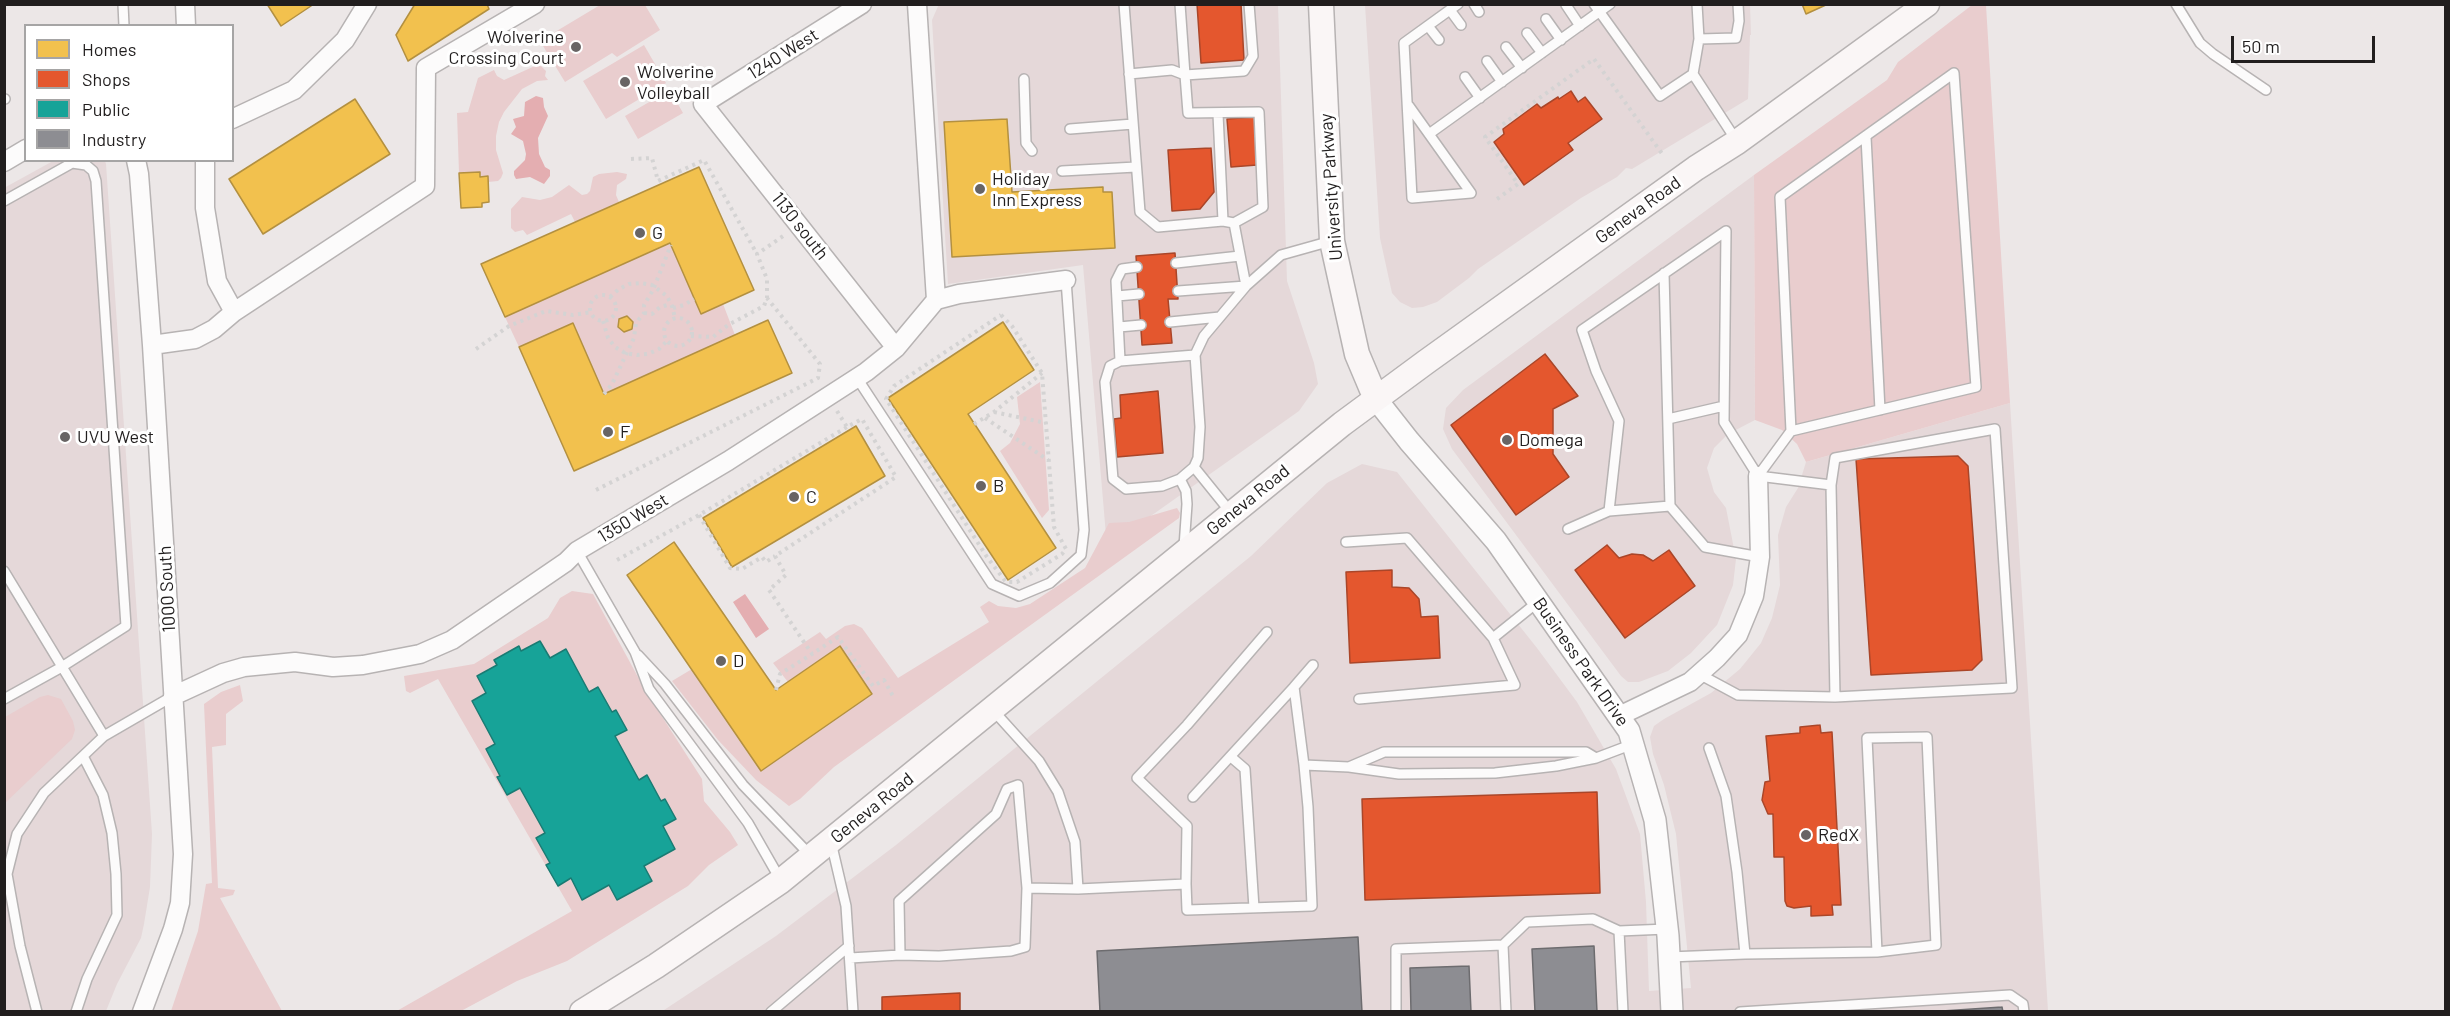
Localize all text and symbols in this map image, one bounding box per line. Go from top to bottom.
legend [24,24,234,162]
street label: 1240 West [744,24,822,84]
scale bar [2234,24,2378,62]
place label: Wolverine Crossing Court [449,26,564,68]
text: 50 m [2242,35,2280,57]
text: Homes [82,38,136,60]
marker: Wolverine Crossing Court [569,40,583,54]
place label: Wolverine Volleyball [637,61,714,104]
text: Shops [82,68,131,90]
marker: Wolverine Volleyball [618,75,632,89]
text: Public [82,98,130,120]
street label: University Parkway [1315,113,1347,261]
text: Industry [82,128,146,150]
place label: Holiday Inn Express [992,168,1082,210]
street label: Geneva Road [1591,172,1685,248]
marker: Holiday Inn Express [973,182,987,196]
street label: 1130 south [767,188,833,264]
place label: G [652,222,663,244]
marker: G [633,226,647,240]
place label: F [620,421,630,443]
marker: F [601,425,615,439]
place label: UVU West [77,426,154,448]
place label: Domega [1519,429,1583,451]
marker: UVU West [58,430,72,444]
marker: Domega [1500,433,1514,447]
street label: Geneva Road [1202,460,1294,540]
place label: B [993,475,1004,497]
marker: B [974,479,988,493]
place label: C [806,486,817,508]
street label: 1350 West [594,489,672,547]
marker: C [787,490,801,504]
street label: 1000 South [154,545,180,633]
street label: Business Park Drive [1528,593,1634,731]
place label: D [733,650,744,672]
marker: D [714,654,728,668]
street label: Geneva Road [826,768,918,848]
place label: RedX [1818,824,1859,846]
marker: RedX [1799,828,1813,842]

